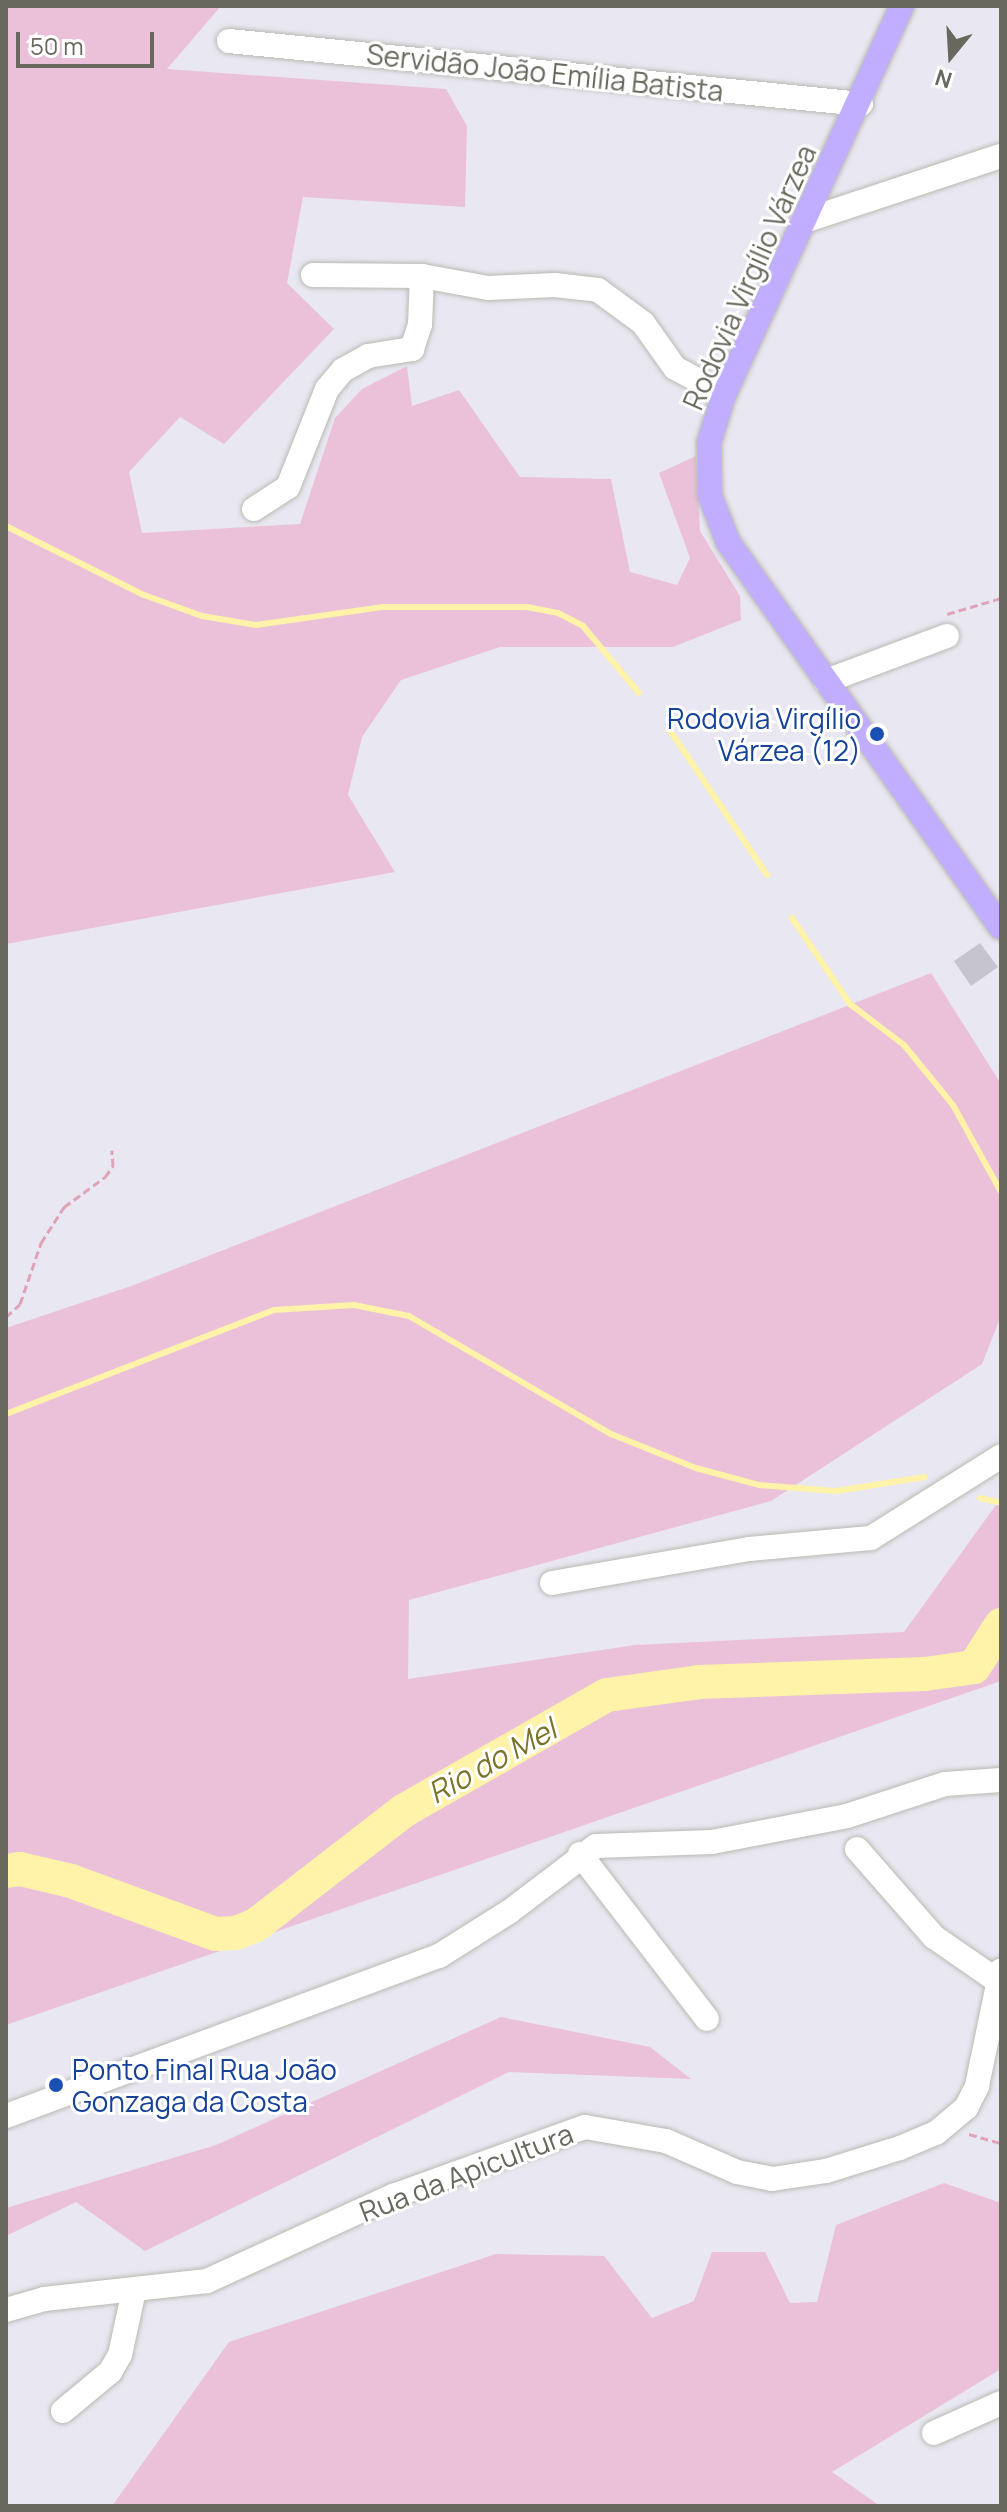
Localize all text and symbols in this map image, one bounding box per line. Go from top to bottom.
scale bar [20,16,158,66]
north arrow [911,16,991,96]
text: 50 m [30,29,84,62]
street label: Servidão João Emília Batista [365,37,725,107]
text: N [931,62,956,96]
street label: Rodovia Virgílio Várzea [675,139,823,415]
place label: Rodovia Virgílio Várzea (12) [667,701,861,767]
marker: Rodovia Virgílio Várzea (12) [868,725,886,743]
water label: Rio do Mel [422,1711,562,1811]
place label: Ponto Final Rua João Gonzaga da Costa [72,2052,337,2118]
marker: Ponto Final Rua João Gonzaga da Costa [47,2076,65,2094]
street label: Rua da Apicultura [355,2116,577,2228]

